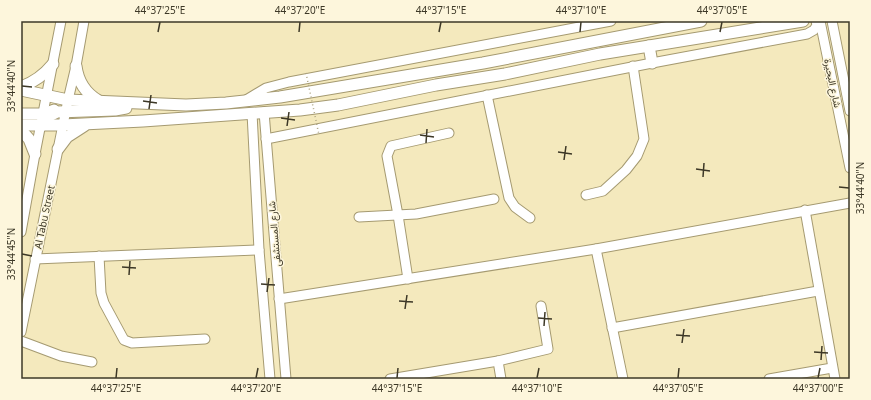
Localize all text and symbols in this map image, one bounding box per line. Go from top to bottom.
text: 44°37'25"E [135,3,185,17]
text: 44°37'20"E [275,3,325,17]
text: 44°37'15"E [416,3,466,17]
text: 44°37'10"E [556,3,606,17]
text: 44°37'05"E [697,3,747,17]
street label: شارع البحيرة [821,57,845,109]
text: 33°44'40"N [4,60,18,112]
text: 33°44'40"N [853,162,867,214]
street label: Al Tabu Street [30,183,58,250]
street label: شارع المستشفى [264,201,284,267]
text: 33°44'45"N [4,228,18,280]
text: 44°37'25"E [91,381,141,395]
text: 44°37'20"E [231,381,281,395]
text: 44°37'15"E [372,381,422,395]
text: 44°37'10"E [512,381,562,395]
text: 44°37'05"E [653,381,703,395]
text: 44°37'00"E [793,381,843,395]

